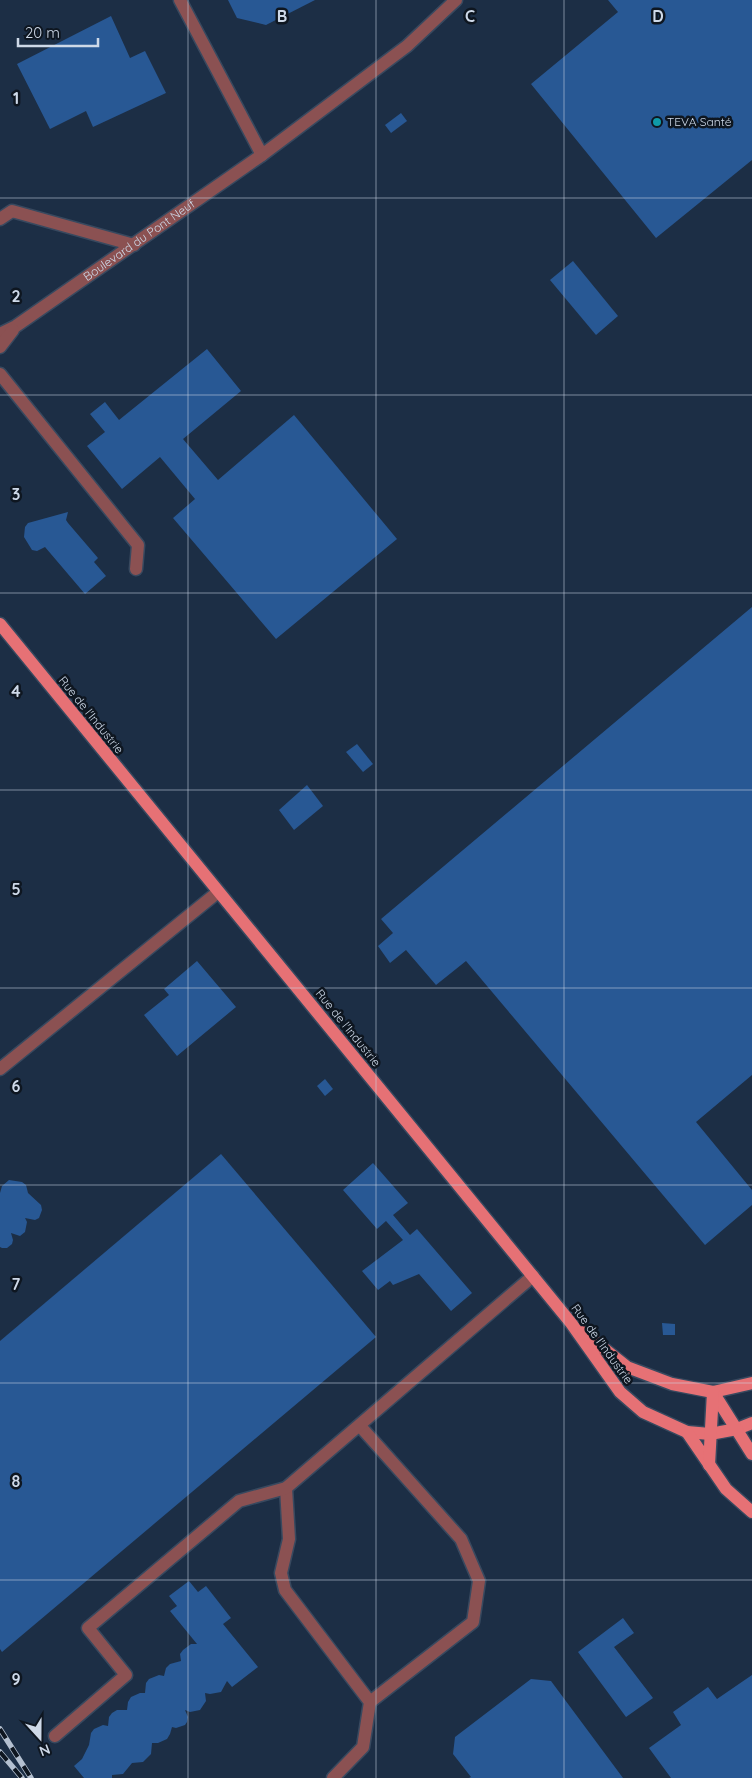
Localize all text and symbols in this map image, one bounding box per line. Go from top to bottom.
text: B [277,6,287,26]
text: C [465,6,475,26]
text: D [652,6,664,26]
scale bar [18,15,98,47]
text: 20 m [25,23,60,42]
text: 1 [13,88,19,108]
place label: TEVA Santé [667,114,732,129]
marker: TEVA Santé [651,116,663,128]
street label: Boulevard du Pont Neuf [80,196,198,284]
text: 2 [11,286,21,306]
text: 3 [12,484,20,504]
street label: Rue de l'Industrie [56,673,127,757]
text: 4 [11,681,21,701]
text: 5 [11,879,21,899]
street label: Rue de l'Industrie [313,986,384,1070]
text: 6 [12,1076,21,1096]
text: 7 [12,1274,21,1294]
street label: Rue de l'Industrie [568,1301,637,1387]
text: 8 [12,1471,21,1491]
text: 9 [11,1669,21,1689]
north arrow [15,1713,65,1763]
text: N [37,1740,53,1760]

